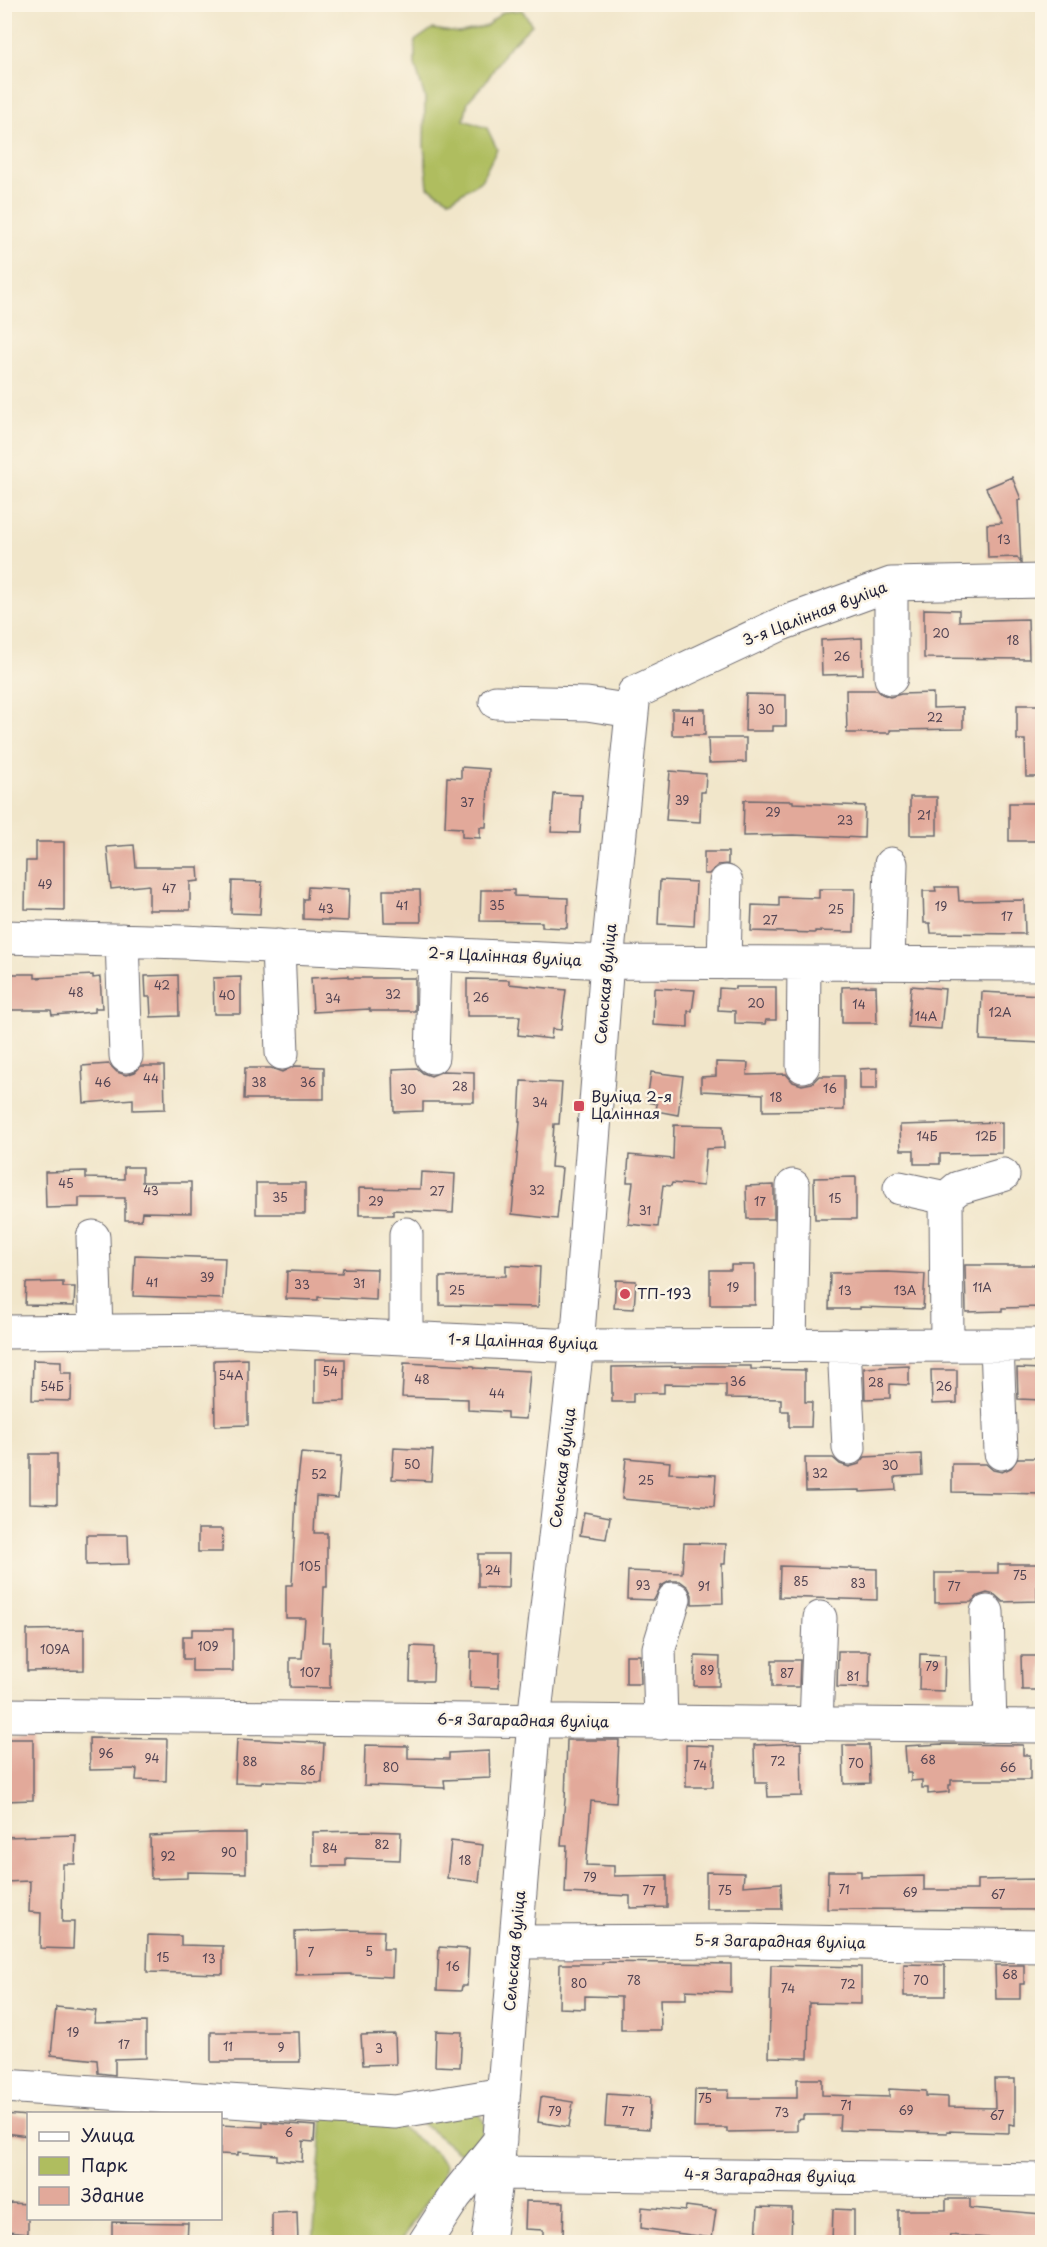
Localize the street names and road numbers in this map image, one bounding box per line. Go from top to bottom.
street label: 3-я Цалінная вуліца [739,574,891,651]
street label: Сельская вуліца [588,922,621,1045]
street label: 2-я Цалінная вуліца [428,940,583,971]
street label: 1-я Цалінная вуліца [448,1326,599,1355]
street label: Сельская вуліца [543,1406,580,1529]
street label: 6-я Загарадная вуліца [437,1706,610,1733]
street label: Сельская вуліца [497,1889,530,2012]
street label: 5-я Загарадная вуліца [694,1928,867,1954]
street label: 4-я Загарадная вуліца [684,2162,857,2188]

